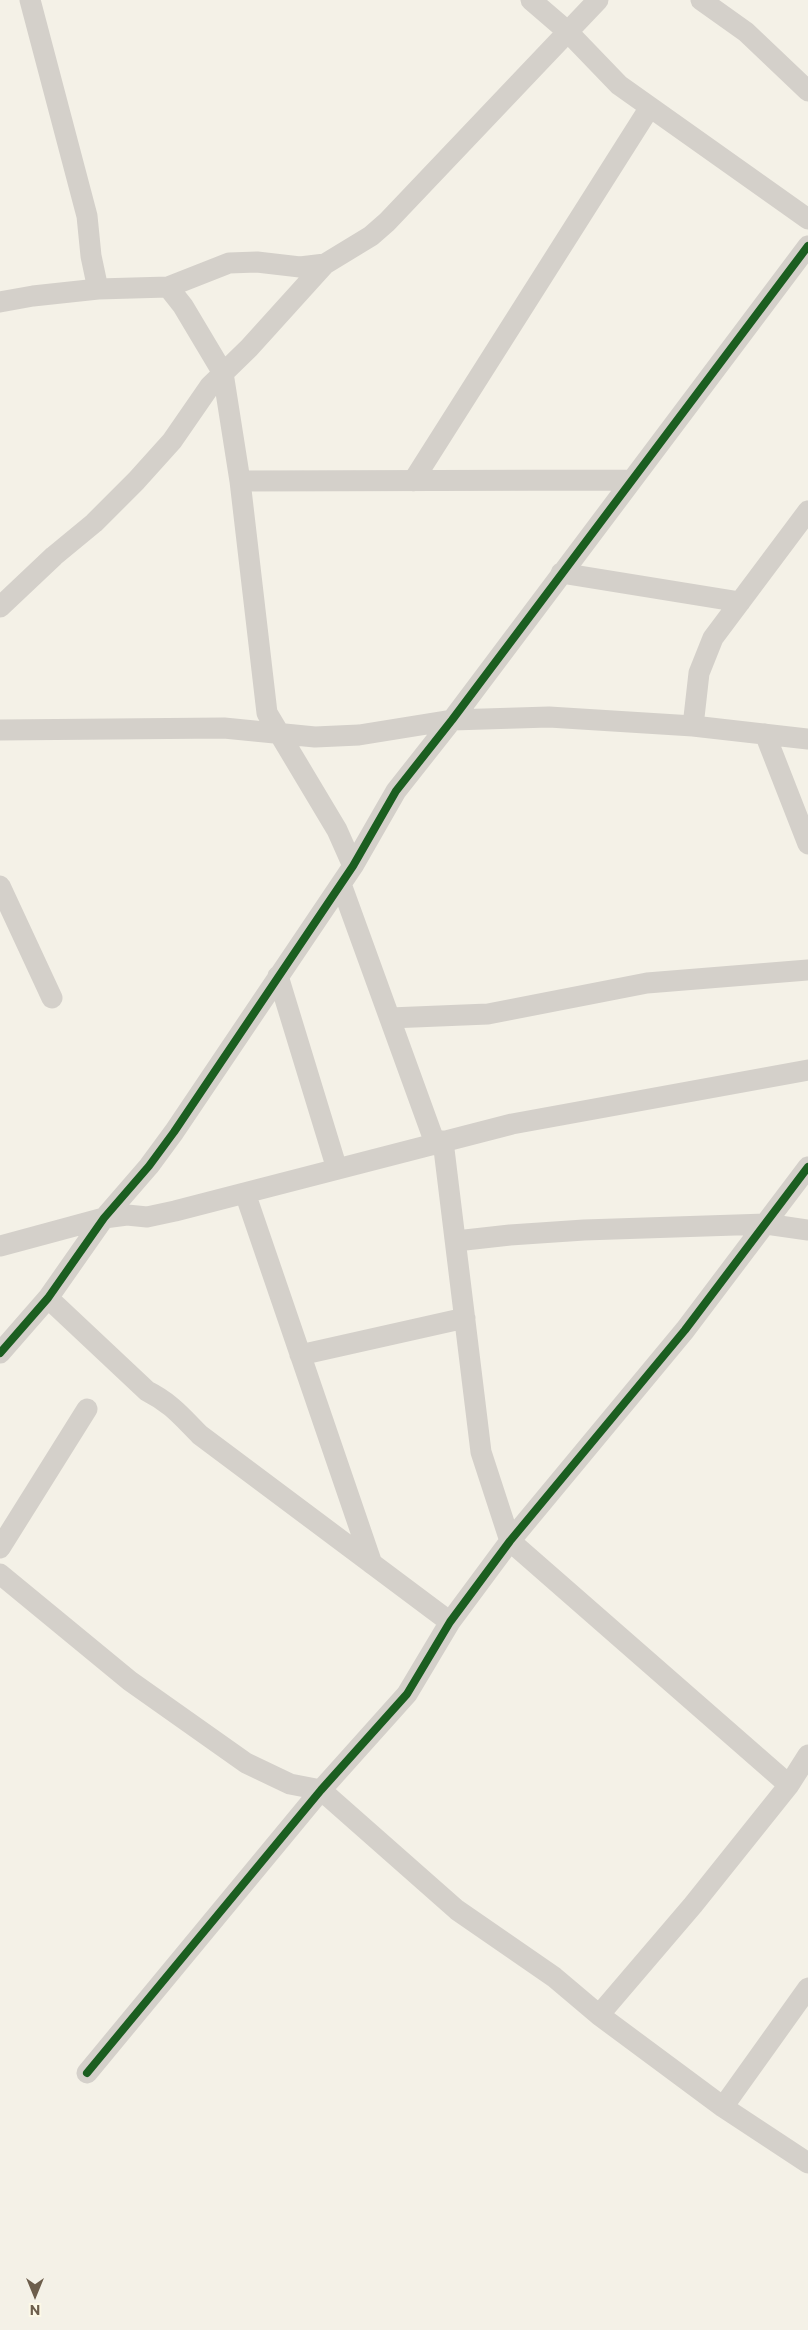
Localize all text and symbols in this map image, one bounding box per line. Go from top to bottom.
north arrow [10,2270,60,2320]
text: N [30,2302,40,2319]

